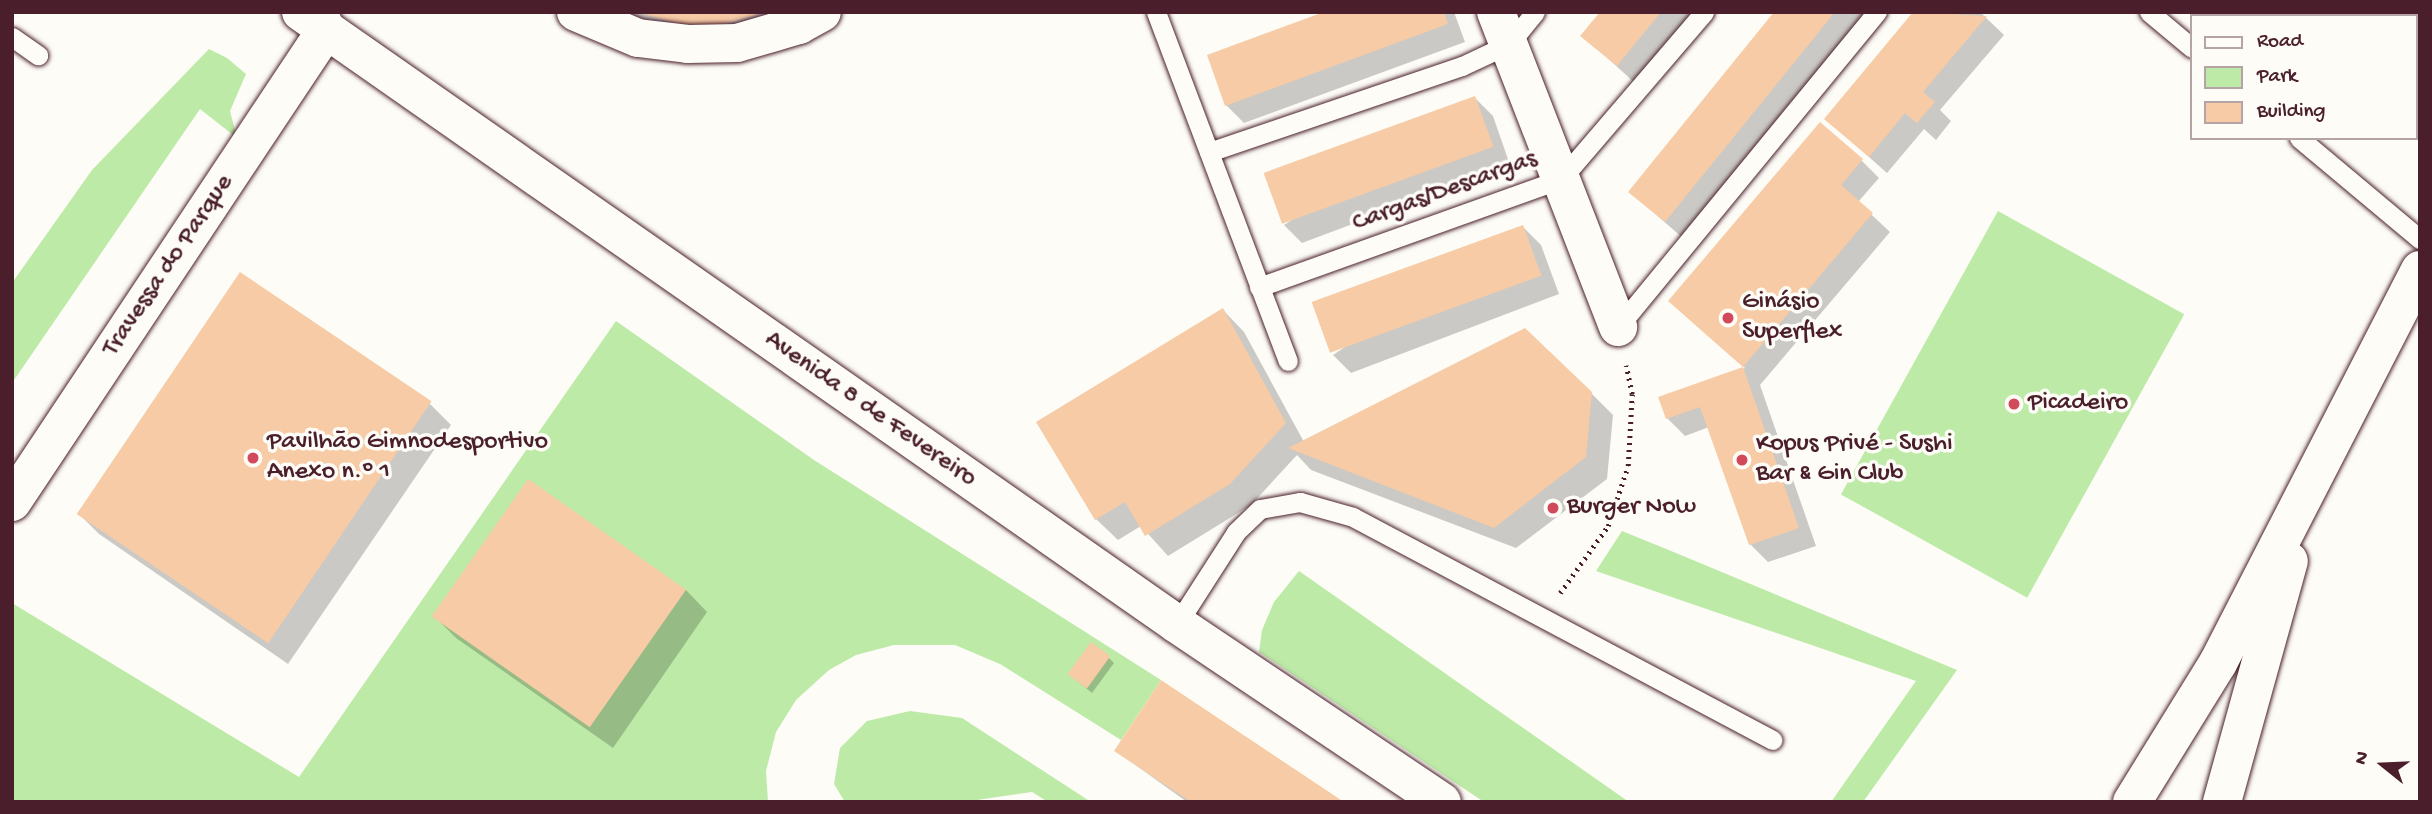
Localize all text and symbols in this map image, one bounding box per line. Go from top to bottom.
legend [2190,14,2418,140]
text: Road [2257,30,2303,55]
text: Park [2257,65,2297,90]
text: Building [2257,100,2326,125]
street label: Cargas/Descargas [1349,144,1541,240]
street label: Travessa do Parque [97,169,241,363]
place label: Ginásio Superflex [1742,287,1842,348]
marker: Ginásio Superflex [1720,310,1736,326]
street label: Avenida 8 de Fevereiro [758,325,982,495]
place label: Picadeiro [2028,388,2128,420]
marker: Picadeiro [2006,396,2022,412]
place label: Pavilhão Gimnodesportivo Anexo n.º 1 [267,427,548,488]
place label: Kopus Privé - Sushi Bar & Gin Club [1756,429,1953,490]
marker: Pavilhão Gimnodesportivo Anexo n.º 1 [245,450,261,466]
marker: Kopus Privé - Sushi Bar & Gin Club [1734,452,1750,468]
place label: Burger Now [1567,492,1696,524]
marker: Burger Now [1545,500,1561,516]
north arrow [2348,730,2418,800]
text: N [2350,749,2375,768]

